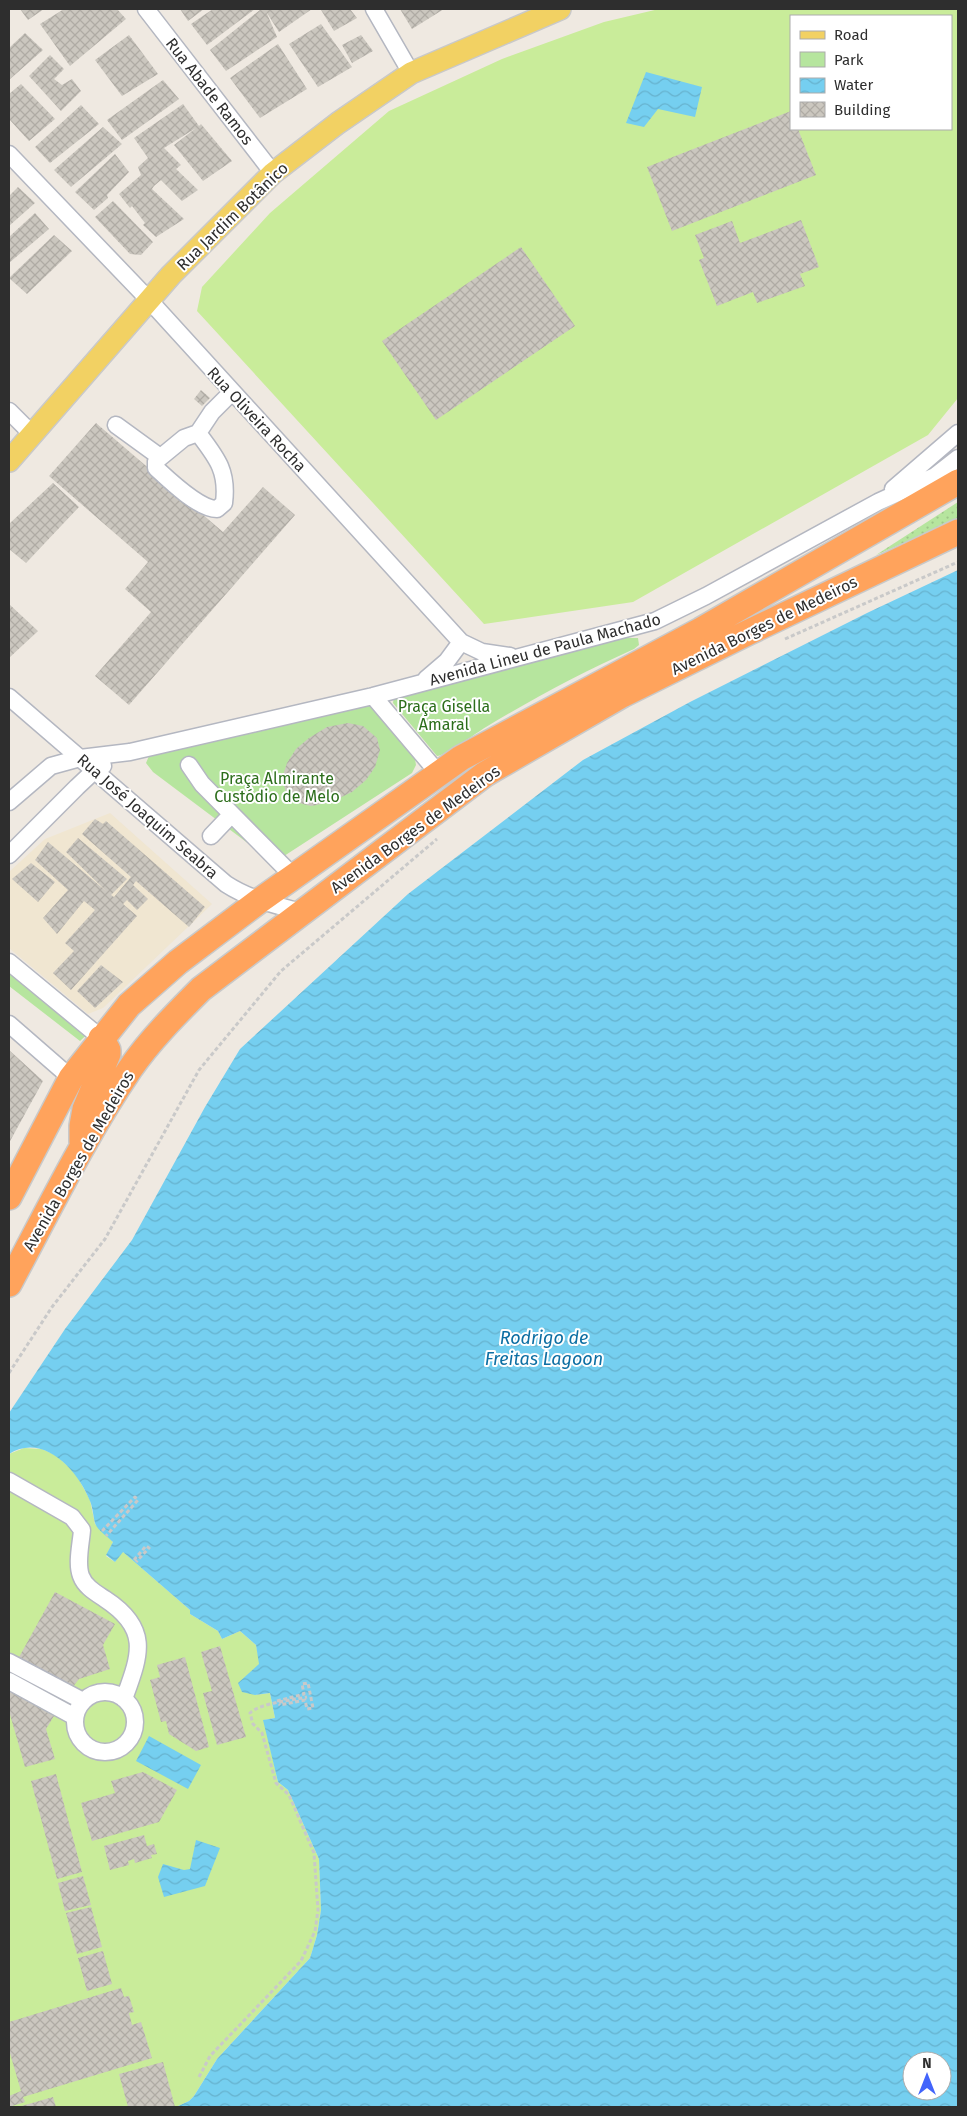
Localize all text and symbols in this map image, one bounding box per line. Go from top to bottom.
legend [790,15,952,130]
text: Road [834,26,869,44]
street label: Rua Abade Ramos [162,34,257,149]
text: Park [834,51,864,69]
text: Water [834,76,873,94]
text: Building [834,101,890,119]
street label: Rua Jardim Botânico [173,158,292,274]
street label: Rua Oliveira Rocha [203,363,310,476]
street label: Avenida Borges de Medeiros [668,572,860,679]
street label: Avenida Lineu de Paula Machado [427,609,663,690]
park label: Praça Gisella Amaral [398,697,490,734]
street label: Rua José Joaquim Seabra [73,750,222,883]
street label: Avenida Borges de Medeiros [327,762,504,897]
park label: Praça Almirante Custódio de Melo [214,769,340,806]
street label: Avenida Borges de Medeiros [19,1068,138,1255]
water label: Rodrigo de Freitas Lagoon [485,1327,603,1370]
north arrow [902,2051,952,2101]
text: N [922,2055,932,2072]

